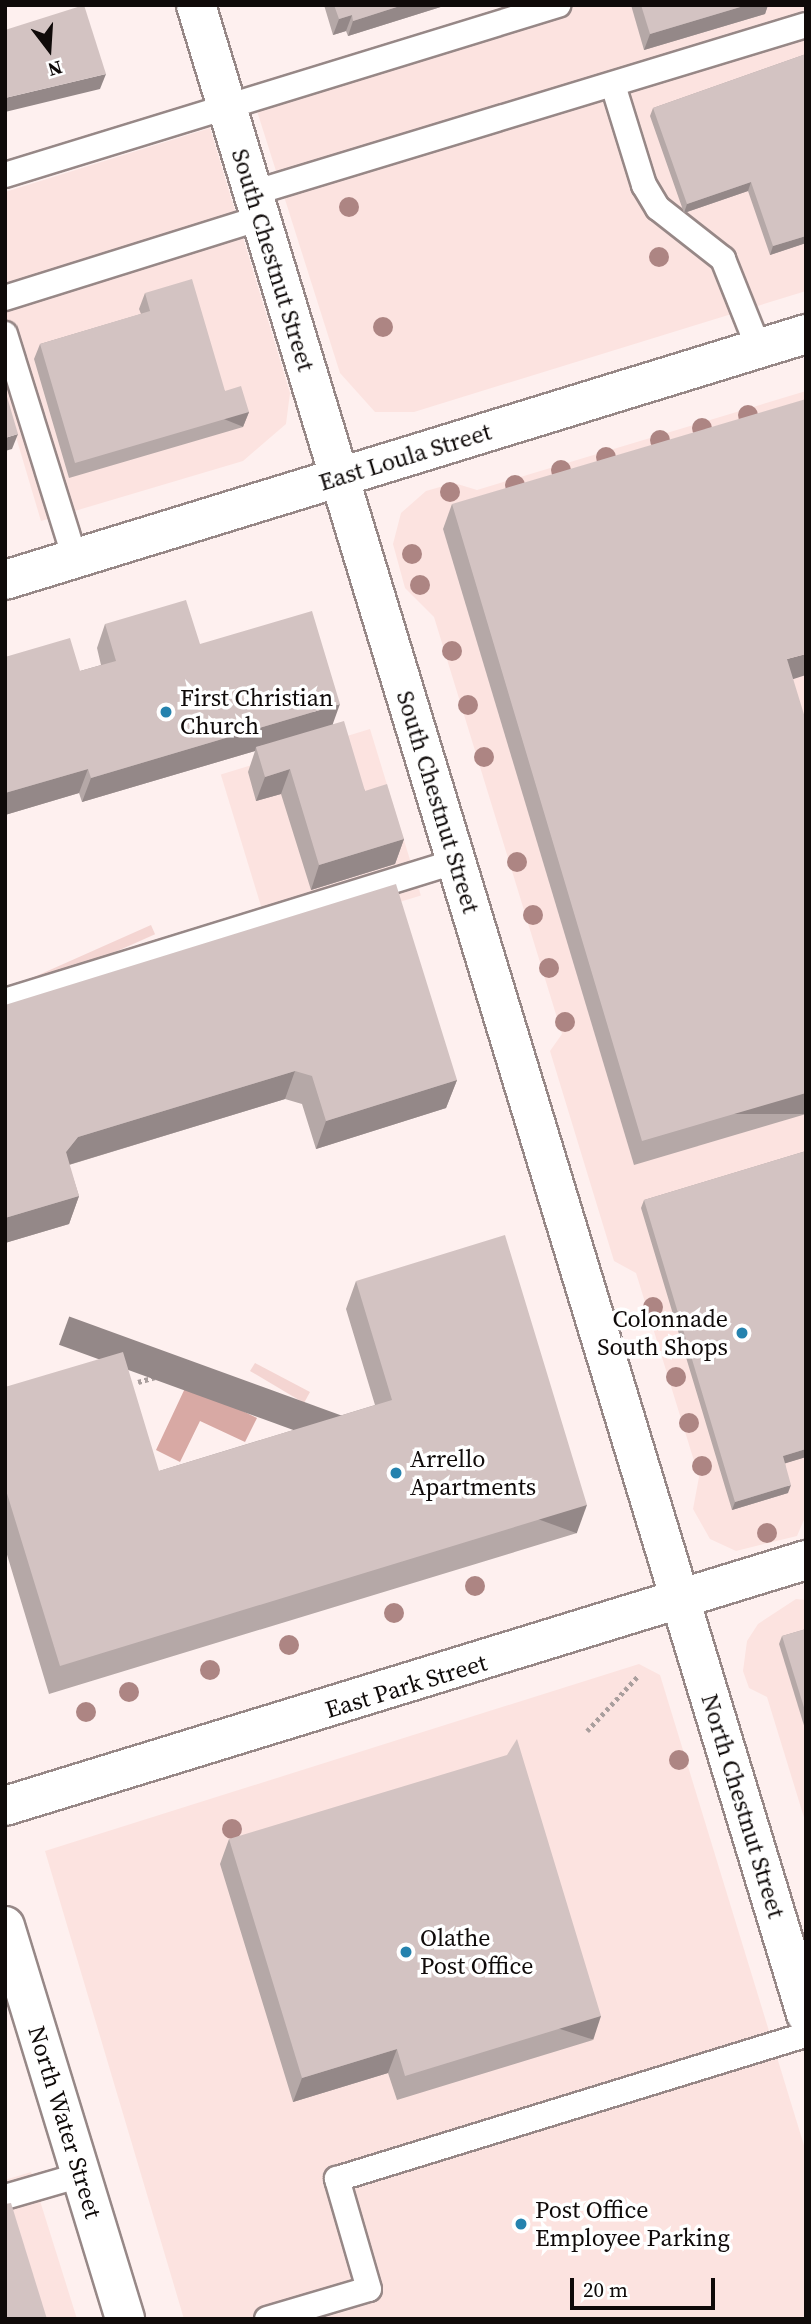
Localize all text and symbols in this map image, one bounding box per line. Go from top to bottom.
north arrow [14,14,84,84]
text: N [45,55,66,84]
street label: South Chestnut Street [225,145,321,375]
street label: East Loula Street [315,417,495,497]
place label: First Christian Church [180,684,333,740]
street label: South Chestnut Street [390,687,486,917]
marker: First Christian Church [158,704,174,720]
place label: Colonnade South Shops [597,1305,728,1361]
marker: Colonnade South Shops [734,1325,750,1341]
place label: Arrello Apartments [410,1445,536,1501]
marker: Arrello Apartments [388,1465,404,1481]
street label: East Park Street [322,1648,490,1724]
street label: North Chestnut Street [695,1690,791,1922]
place label: Olathe Post Office [420,1924,533,1980]
marker: Olathe Post Office [398,1944,414,1960]
street label: North Water Street [22,2022,108,2222]
place label: Post Office Employee Parking [535,2196,730,2252]
marker: Post Office Employee Parking [513,2216,529,2232]
scale bar [573,2264,718,2308]
text: 20 m [583,2275,628,2304]

